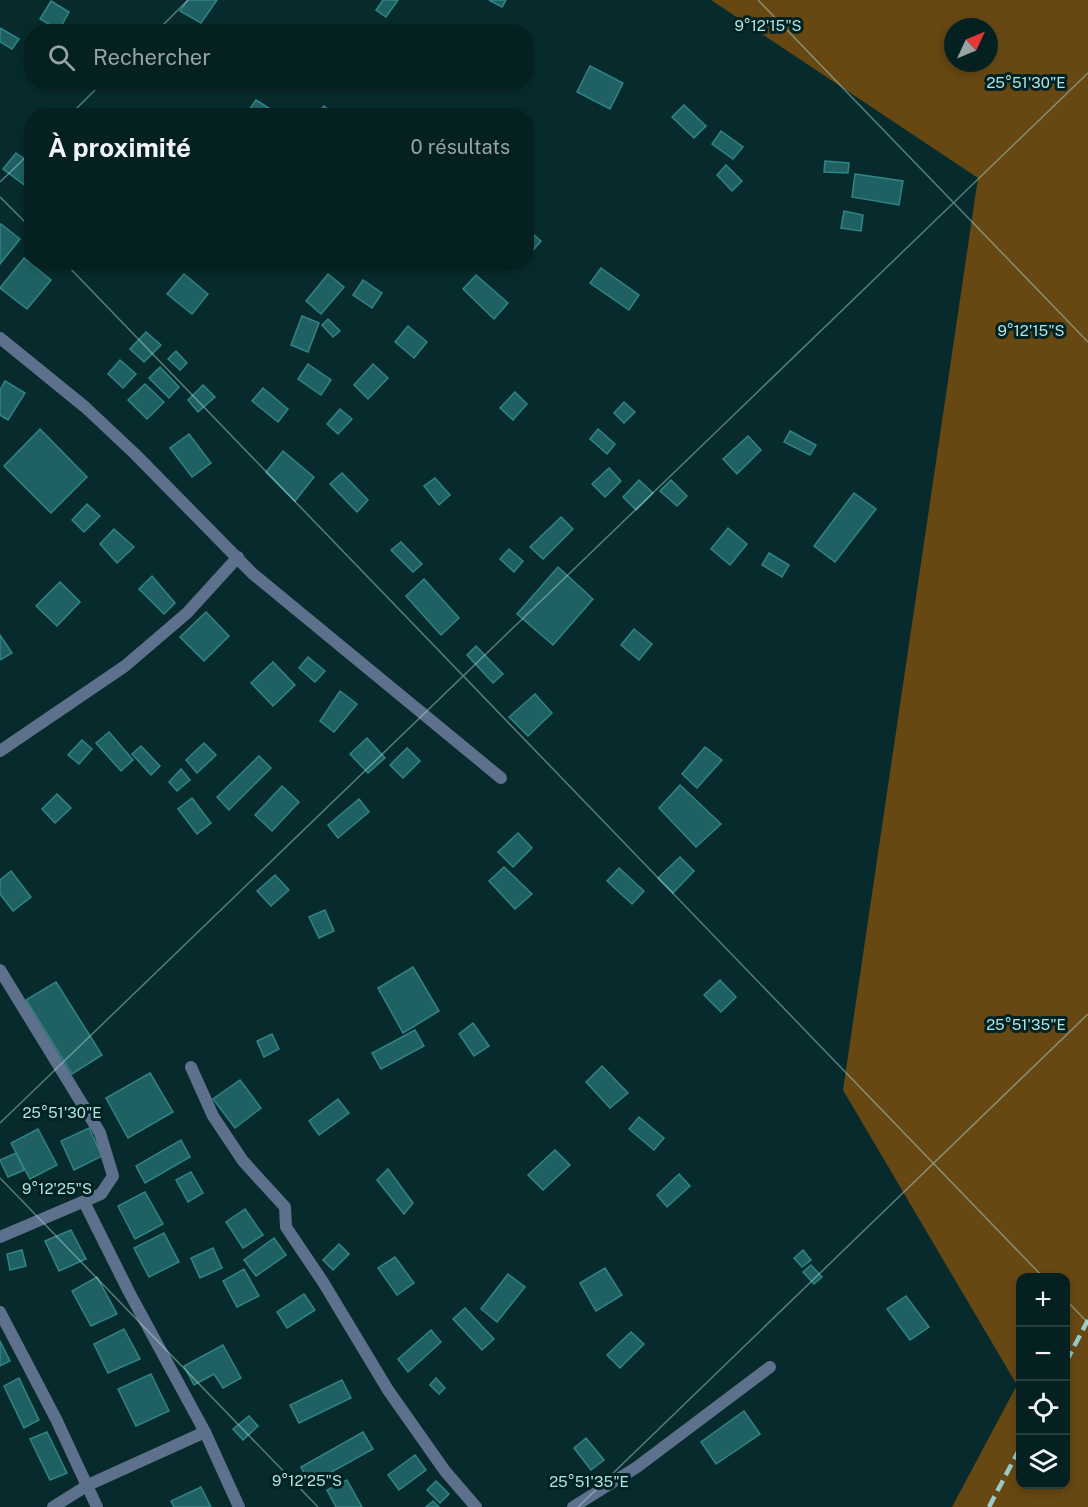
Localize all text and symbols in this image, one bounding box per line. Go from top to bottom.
text: 9°12'15"S [734,17,802,34]
north arrow [944,18,998,72]
search box [24,24,534,90]
icon: search [45,41,78,74]
text: Rechercher [93,44,211,70]
text: 25°51'30"E [986,74,1066,91]
text: À proximité [48,132,191,163]
text: 0 résultats [411,135,510,159]
text: 9°12'15"S [997,322,1065,339]
text: 25°51'35"E [986,1016,1066,1033]
text: 25°51'30"E [22,1104,102,1121]
text: 9°12'25"S [22,1180,92,1197]
map controls [1016,1273,1070,1489]
button: + [1016,1273,1070,1327]
button: − [1016,1327,1070,1381]
button: locate [1016,1381,1070,1435]
button: layers [1016,1435,1070,1489]
text: 9°12'25"S [272,1472,342,1489]
text: 25°51'35"E [549,1473,629,1490]

